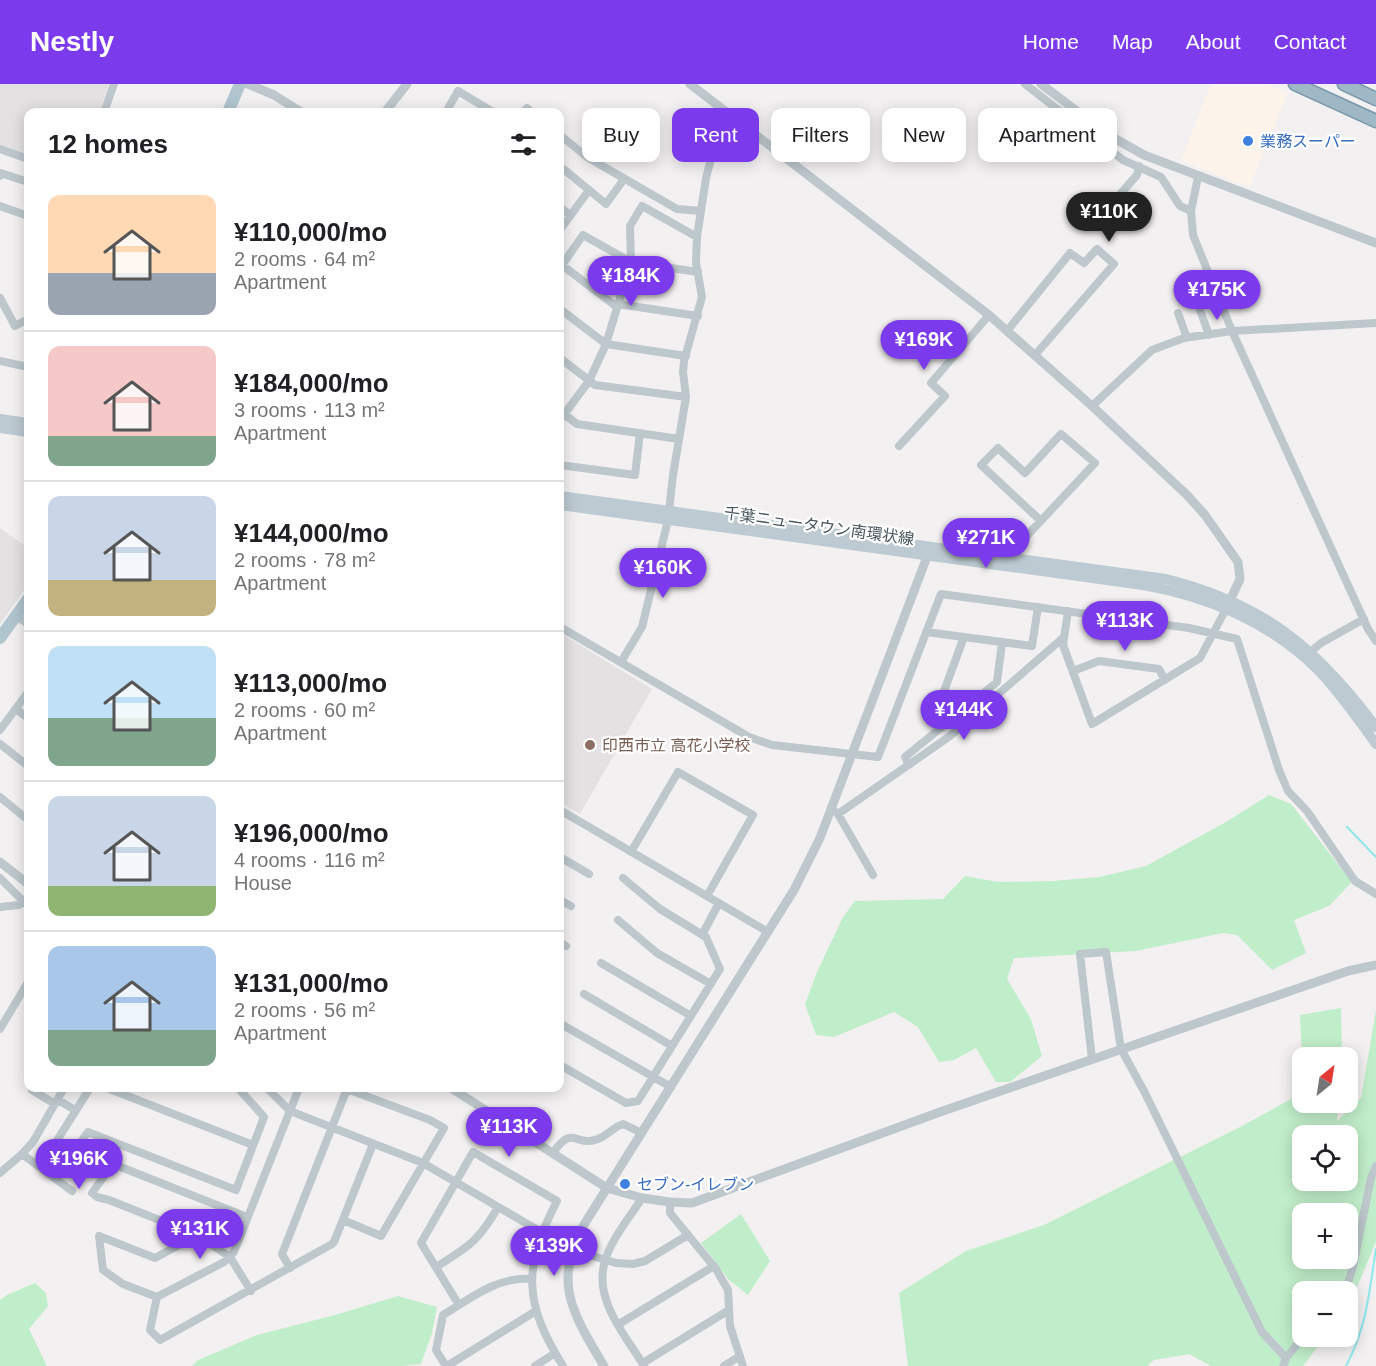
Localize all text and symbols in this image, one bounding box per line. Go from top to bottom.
text: Nestly [30,26,114,57]
text: Home [1023,30,1079,53]
text: Map [1112,30,1153,53]
text: About [1186,30,1241,53]
text: Contact [1274,30,1346,53]
chip: Buy [582,108,660,162]
chip: Rent [672,108,759,162]
chip: Filters [771,108,870,162]
chip: New [882,108,966,162]
chip: Apartment [978,108,1117,162]
icon: filters [507,128,540,161]
text: 12 homes [48,129,168,159]
place label: 業務スーパー [1260,133,1356,150]
marker: 業務スーパー [1241,134,1255,148]
pin: ¥110K [1067,192,1151,243]
text: ¥110K [1080,200,1138,222]
text: ¥110,000/mo [234,217,387,247]
icon: home [96,219,168,291]
text: 2 rooms · 64 m² [234,248,375,270]
pin: ¥184K [589,256,673,307]
text: ¥184K [602,264,660,286]
pin: ¥175K [1175,270,1259,321]
text: Apartment [234,271,326,293]
text: ¥175K [1188,278,1246,300]
pin: ¥169K [882,320,966,371]
text: ¥169K [895,328,953,350]
text: ¥184,000/mo [234,368,389,398]
icon: home [96,370,168,442]
text: 3 rooms · 113 m² [234,399,385,421]
text: Apartment [234,422,326,444]
street label: 千葉ニュータウン南環状線 [723,504,915,548]
text: ¥144,000/mo [234,518,389,548]
pin: ¥271K [944,518,1028,569]
icon: home [96,520,168,592]
text: ¥271K [957,526,1015,548]
pin: ¥160K [621,548,705,599]
text: 2 rooms · 78 m² [234,549,375,571]
text: ¥160K [634,556,692,578]
text: Apartment [234,572,326,594]
pin: ¥113K [1083,601,1167,652]
text: ¥113K [1096,609,1154,631]
text: ¥113,000/mo [234,668,387,698]
icon: home [96,670,168,742]
pin: ¥144K [922,690,1006,741]
text: ¥144K [935,698,993,720]
text: 2 rooms · 60 m² [234,699,375,721]
text: Apartment [234,722,326,744]
place label: 印西市立 高花小学校 [602,737,750,754]
marker: 印西市立 高花小学校 [583,738,597,752]
text: ¥196,000/mo [234,818,389,848]
icon: home [96,820,168,892]
text: 4 rooms · 116 m² [234,849,385,871]
text: House [234,872,292,894]
text: ¥131,000/mo [234,968,389,998]
icon: home [96,970,168,1042]
text: 2 rooms · 56 m² [234,999,375,1021]
text: Apartment [234,1022,326,1044]
north arrow [1292,1047,1358,1113]
map controls [1292,1047,1358,1347]
pin: ¥113K [467,1107,551,1158]
text: ¥113K [480,1115,538,1137]
button: locate [1292,1125,1358,1191]
pin: ¥196K [37,1139,121,1190]
text: ¥196K [50,1147,108,1169]
place label: セブン-イレブン [637,1176,754,1193]
marker: セブン-イレブン [618,1177,632,1191]
button: + [1292,1203,1358,1269]
pin: ¥131K [158,1209,242,1260]
text: ¥131K [171,1217,229,1239]
pin: ¥139K [512,1226,596,1277]
text: ¥139K [525,1234,583,1256]
button: − [1292,1281,1358,1347]

